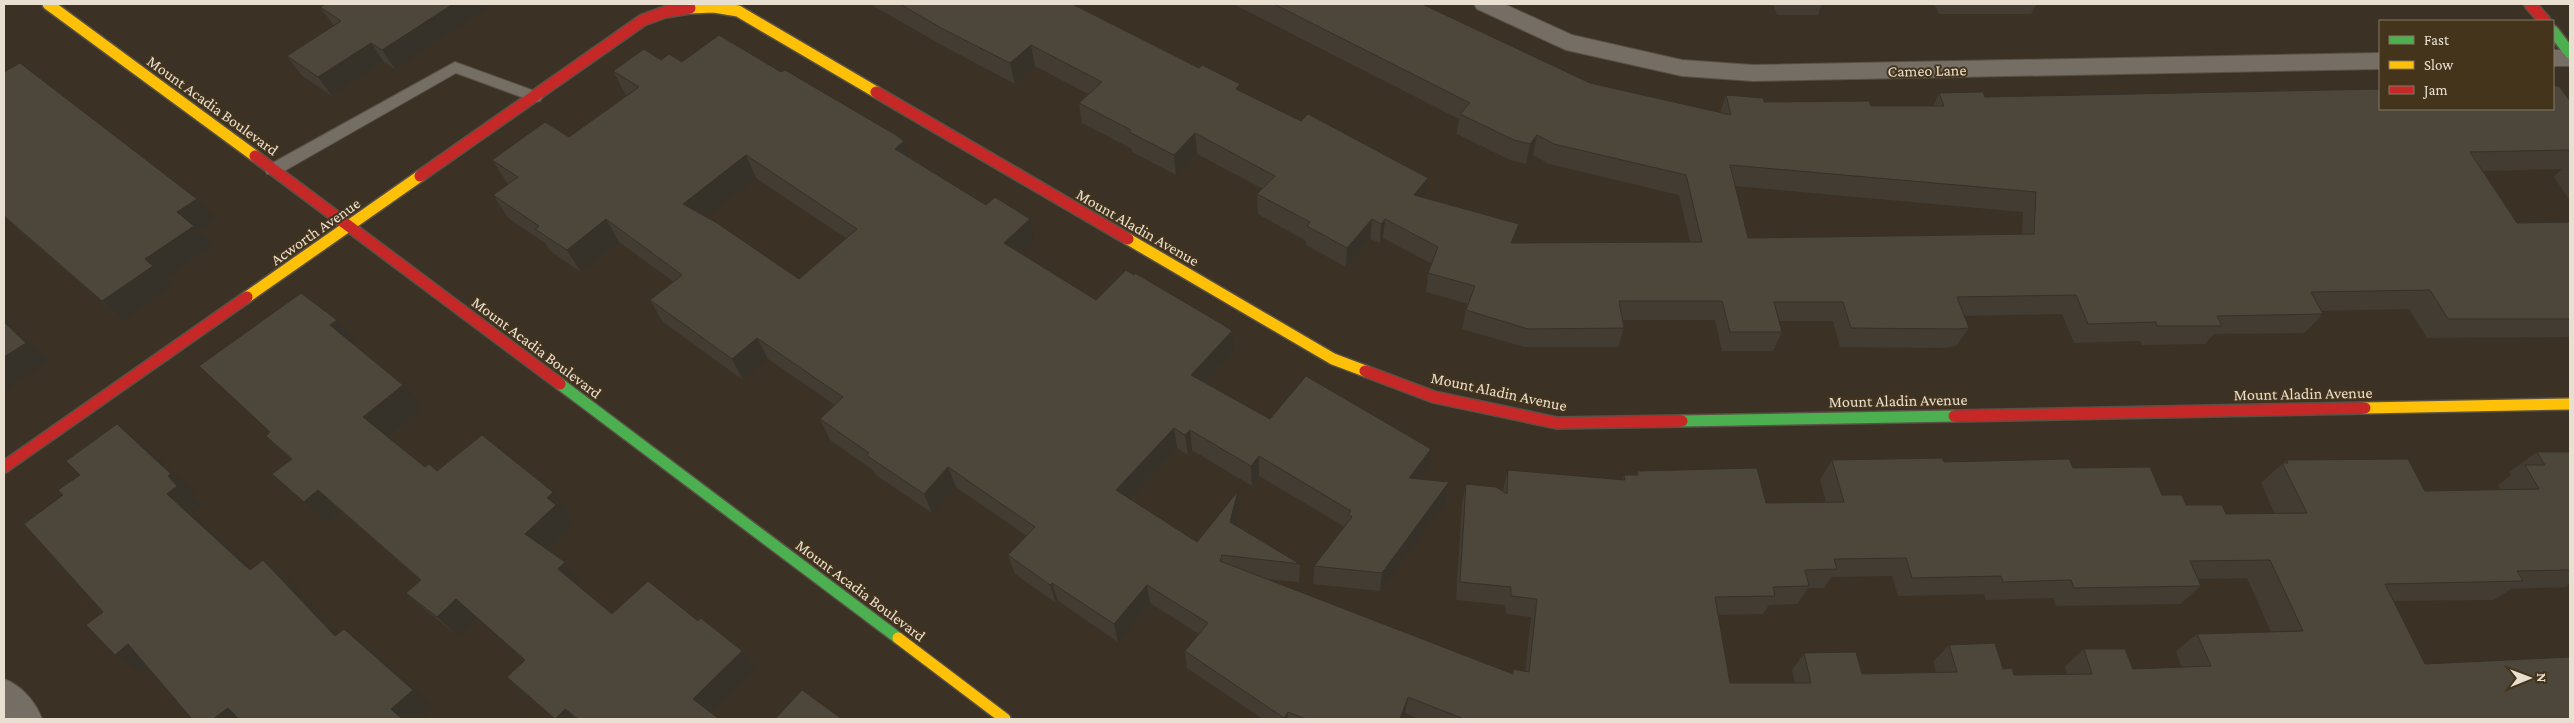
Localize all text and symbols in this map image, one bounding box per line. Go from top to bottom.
legend [2379,20,2554,110]
text: Fast [2424,32,2450,48]
street label: Mount Acadia Boulevard [144,52,282,159]
text: Slow [2424,57,2454,73]
street label: Cameo Lane [1888,61,1966,80]
text: Jam [2422,82,2447,99]
street label: Mount Aladin Avenue [1073,185,1202,269]
street label: Acworth Avenue [267,194,363,268]
street label: Mount Acadia Boulevard [469,293,605,402]
street label: Mount Aladin Avenue [1429,369,1568,414]
street label: Mount Aladin Avenue [2234,384,2372,403]
street label: Mount Aladin Avenue [1829,391,1967,410]
street label: Mount Acadia Boulevard [793,536,929,645]
north arrow [2504,653,2554,703]
text: N [2534,673,2550,683]

